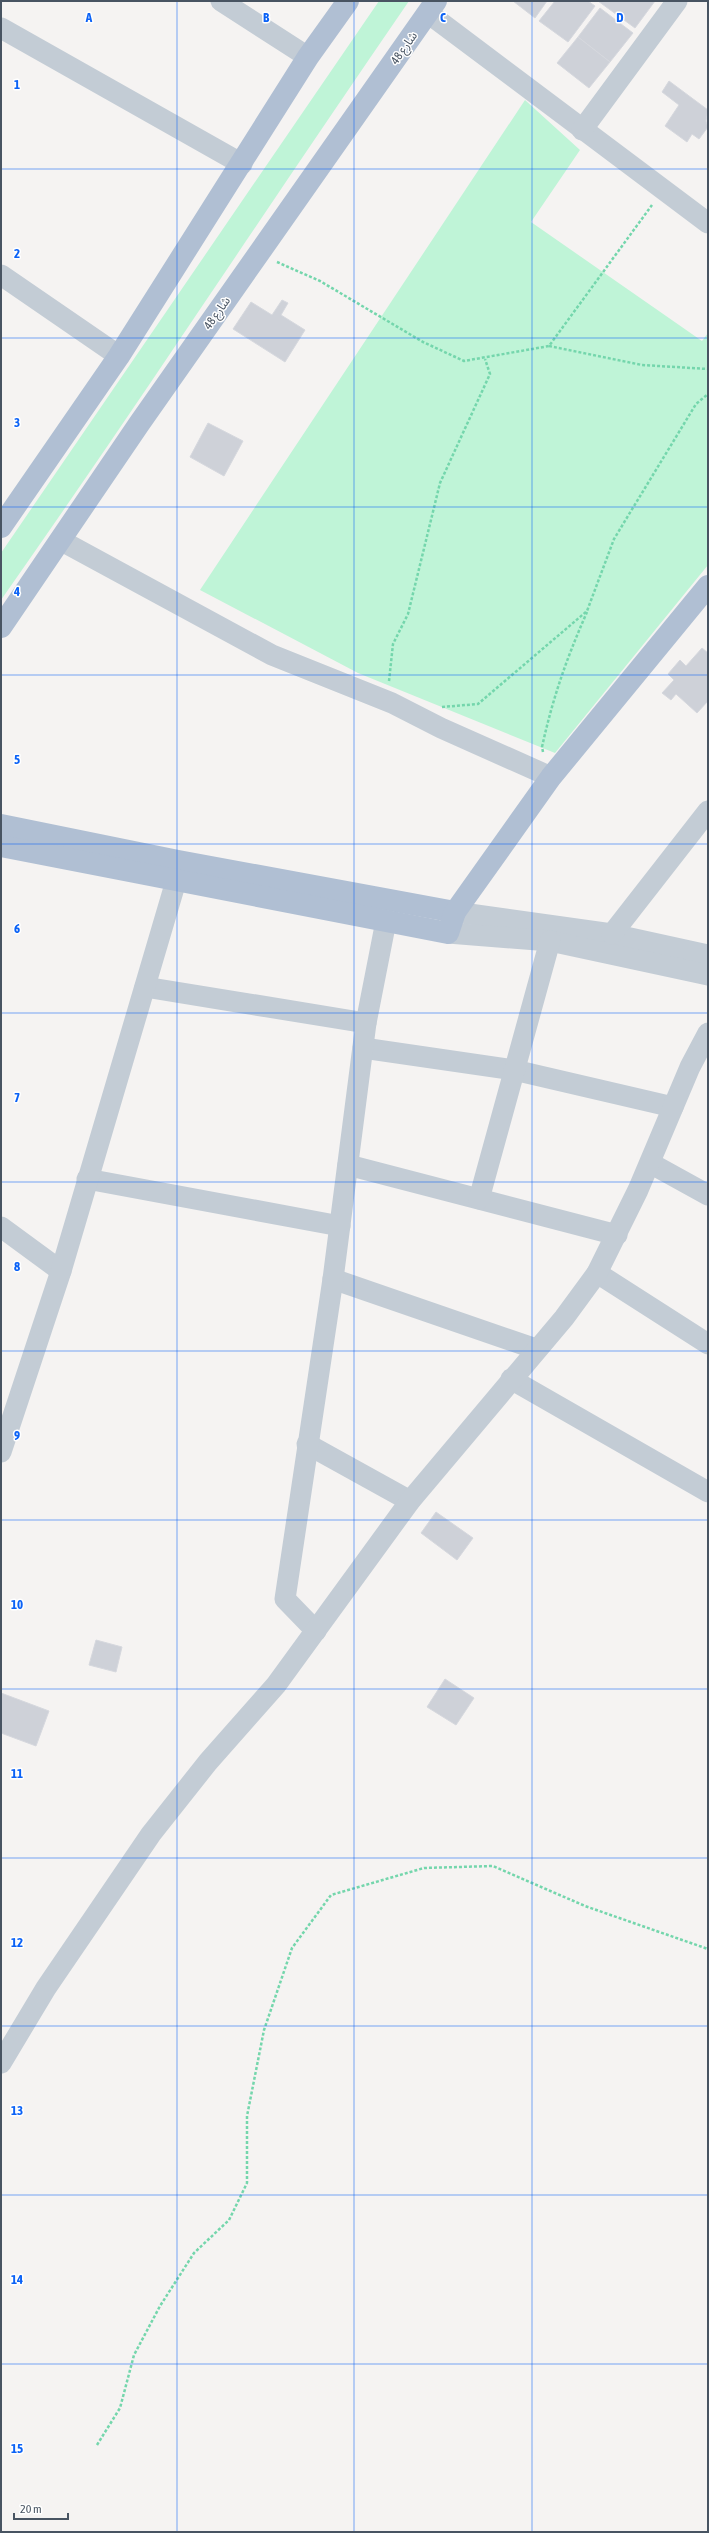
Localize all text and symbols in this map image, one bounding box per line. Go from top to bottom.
text: A [85,10,93,25]
text: B [263,10,270,25]
text: C [440,10,446,25]
text: D [616,10,624,25]
street label: 48 شارع [388,29,422,68]
text: 1 [14,77,20,92]
text: 2 [14,246,20,261]
street label: 48 شارع [201,294,235,333]
text: 3 [14,415,20,430]
text: 4 [13,584,20,599]
text: 5 [14,752,20,767]
text: 6 [14,921,20,936]
text: 7 [14,1090,20,1105]
text: 8 [14,1259,20,1274]
text: 9 [14,1428,20,1443]
text: 10 [11,1597,23,1612]
text: 11 [11,1766,23,1781]
text: 12 [11,1935,23,1950]
text: 13 [11,2103,23,2118]
text: 14 [11,2272,23,2287]
text: 15 [11,2441,23,2456]
scale bar [14,2495,68,2521]
text: 20 m [20,2502,42,2516]

